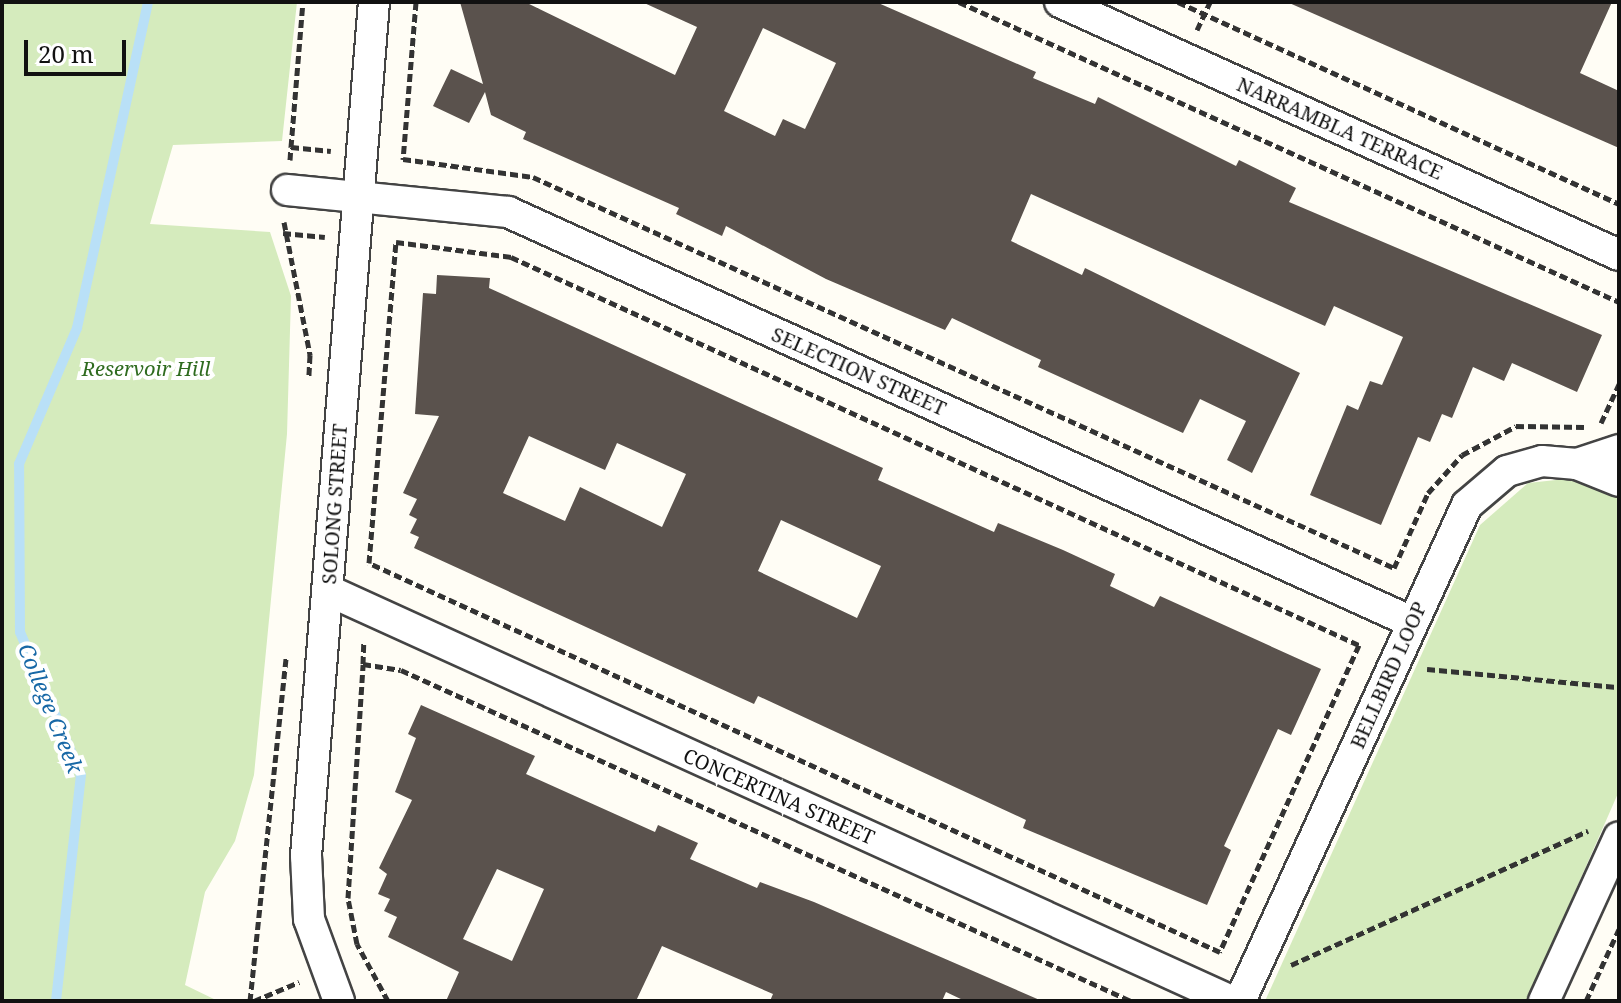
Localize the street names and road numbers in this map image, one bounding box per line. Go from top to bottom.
street label: NARRAMBLA TERRACE [1233,72,1447,184]
street label: SELECTION STREET [768,322,950,420]
street label: SOLONG STREET [316,423,352,585]
street label: BELLBIRD LOOP [1345,598,1431,752]
street label: CONCERTINA STREET [680,743,878,849]

